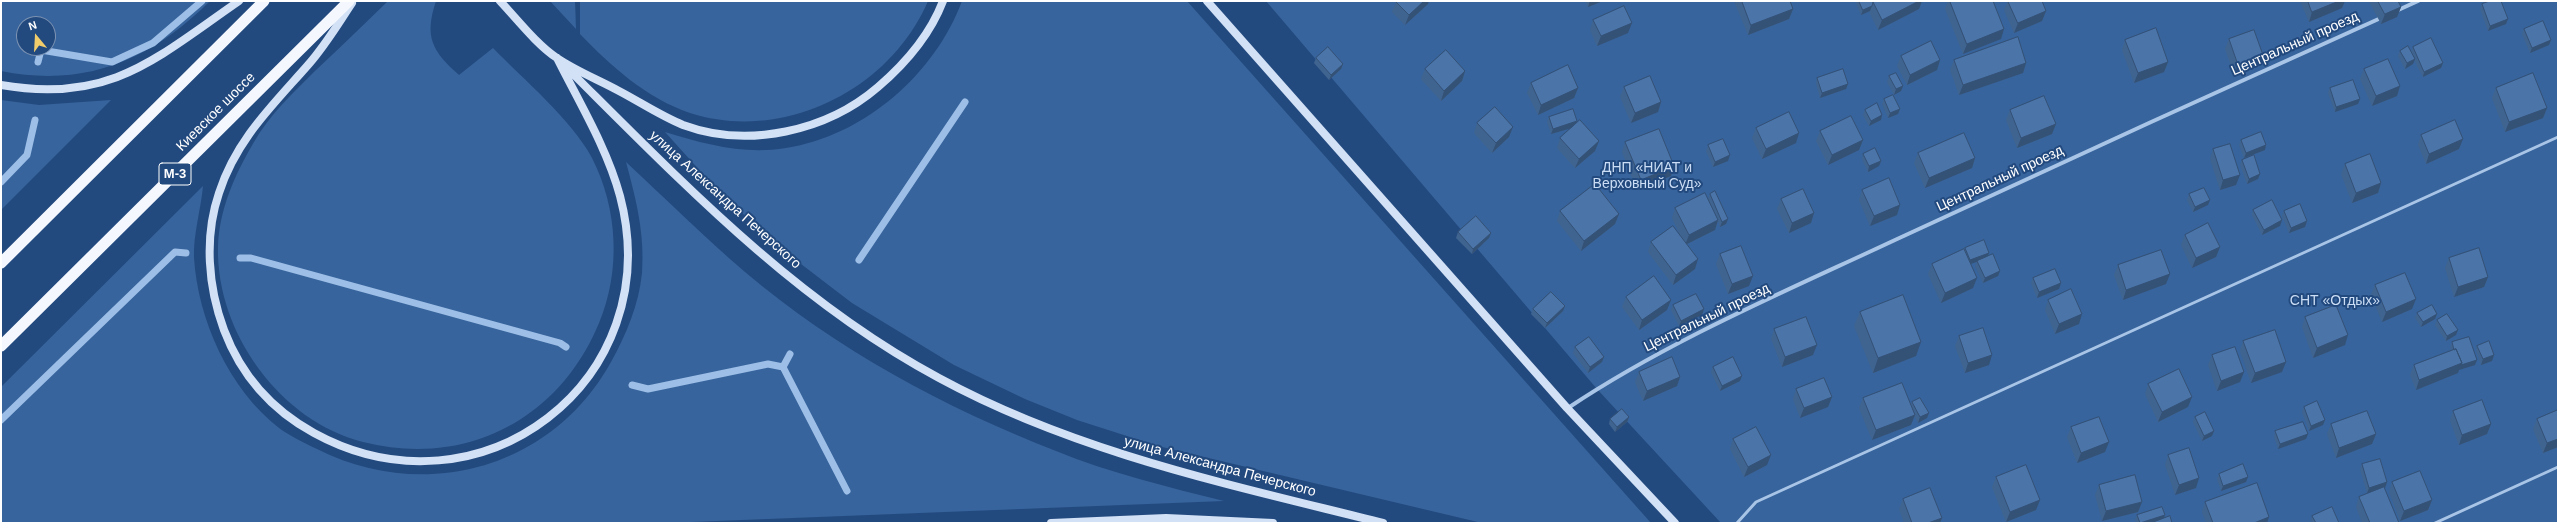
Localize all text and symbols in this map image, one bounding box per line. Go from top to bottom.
street label: Центральный проезд [2229,8,2361,80]
north arrow [16,16,56,56]
text: N [27,19,38,32]
street label: Киевское шоссе [173,69,259,155]
street label: улица Александра Печерского [646,128,804,272]
street label: Центральный проезд [1934,142,2066,216]
park label: ДНП «НИАТ и Верховный Суд» [1593,160,1701,192]
road number: М-3 [159,163,191,185]
street label: Центральный проезд [1641,280,1773,356]
park label: СНТ «Отдых» [2290,293,2380,309]
street label: улица Александра Печерского [1122,433,1318,501]

